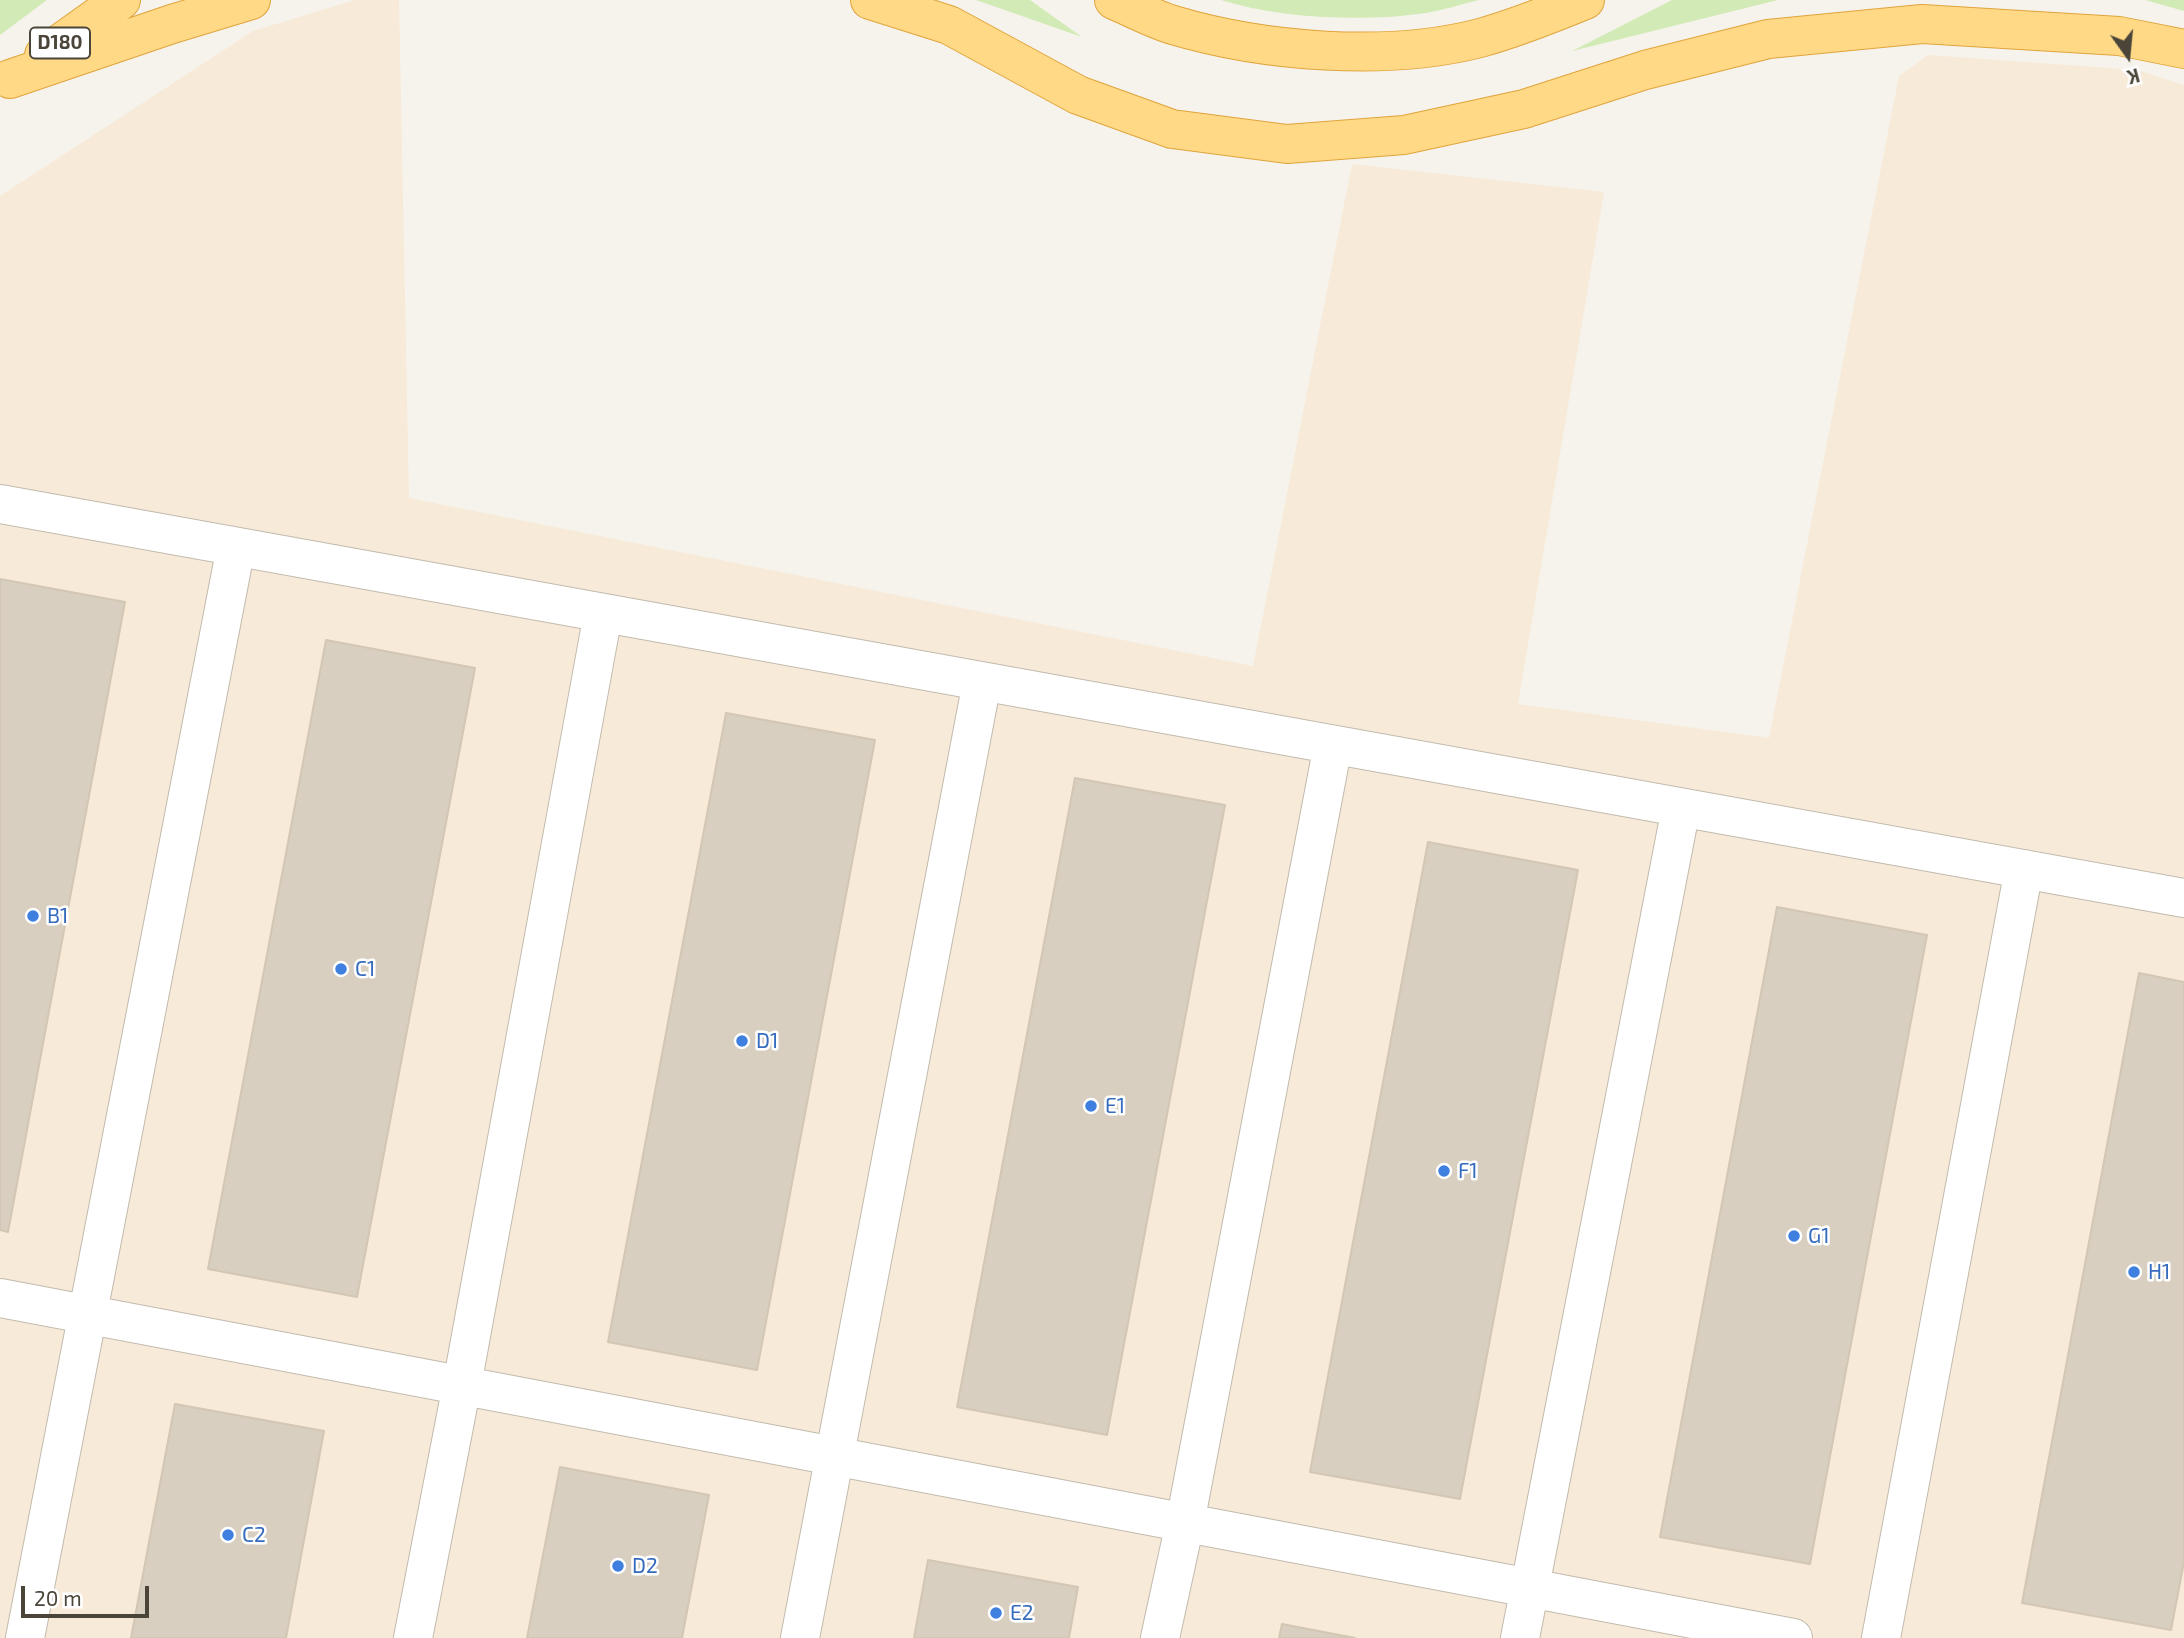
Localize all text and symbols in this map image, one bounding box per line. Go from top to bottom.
north arrow [2093,21,2163,91]
road number: D180 [30,28,90,58]
text: K [2125,64,2142,89]
place label: B1 [47,903,68,929]
marker: B1 [25,908,41,924]
place label: C1 [355,956,375,982]
marker: C1 [333,961,349,977]
place label: D1 [756,1028,778,1054]
marker: D1 [734,1033,750,1049]
place label: E1 [1105,1093,1125,1119]
marker: E1 [1083,1098,1099,1114]
place label: F1 [1458,1158,1478,1184]
marker: F1 [1436,1163,1452,1179]
place label: G1 [1808,1223,1830,1249]
marker: G1 [1786,1228,1802,1244]
place label: H1 [2148,1259,2170,1285]
marker: H1 [2126,1264,2142,1280]
place label: C2 [242,1522,266,1548]
marker: C2 [220,1527,236,1543]
place label: D2 [632,1553,658,1579]
marker: D2 [610,1558,626,1574]
scale bar [24,1572,152,1616]
text: 20 m [34,1585,82,1610]
place label: E2 [1010,1600,1034,1626]
marker: E2 [988,1605,1004,1621]

